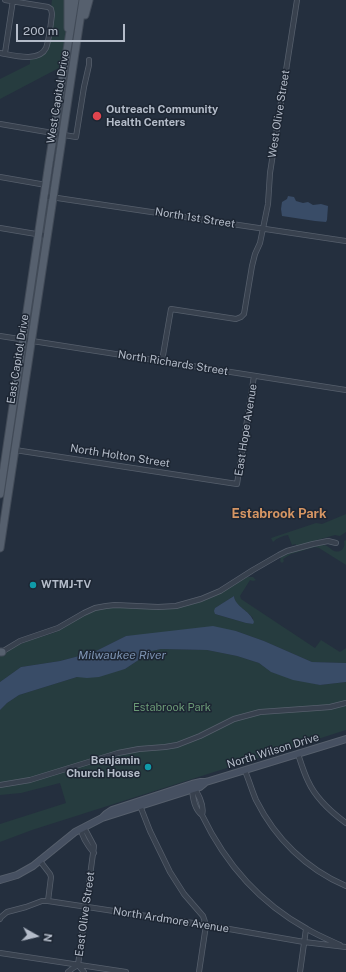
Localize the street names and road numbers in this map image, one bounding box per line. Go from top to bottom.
street label: West Capitol Drive [44,49,72,145]
street label: West Olive Street [266,69,292,159]
street label: North 1st Street [154,205,236,231]
street label: East Capitol Drive [4,313,32,405]
street label: North Richards Street [117,348,229,378]
street label: East Hope Avenue [232,383,260,477]
street label: North Holton Street [69,442,171,470]
street label: North Wilson Drive [225,731,321,771]
street label: East Olive Street [73,871,97,957]
street label: North Ardmore Avenue [112,904,230,936]

